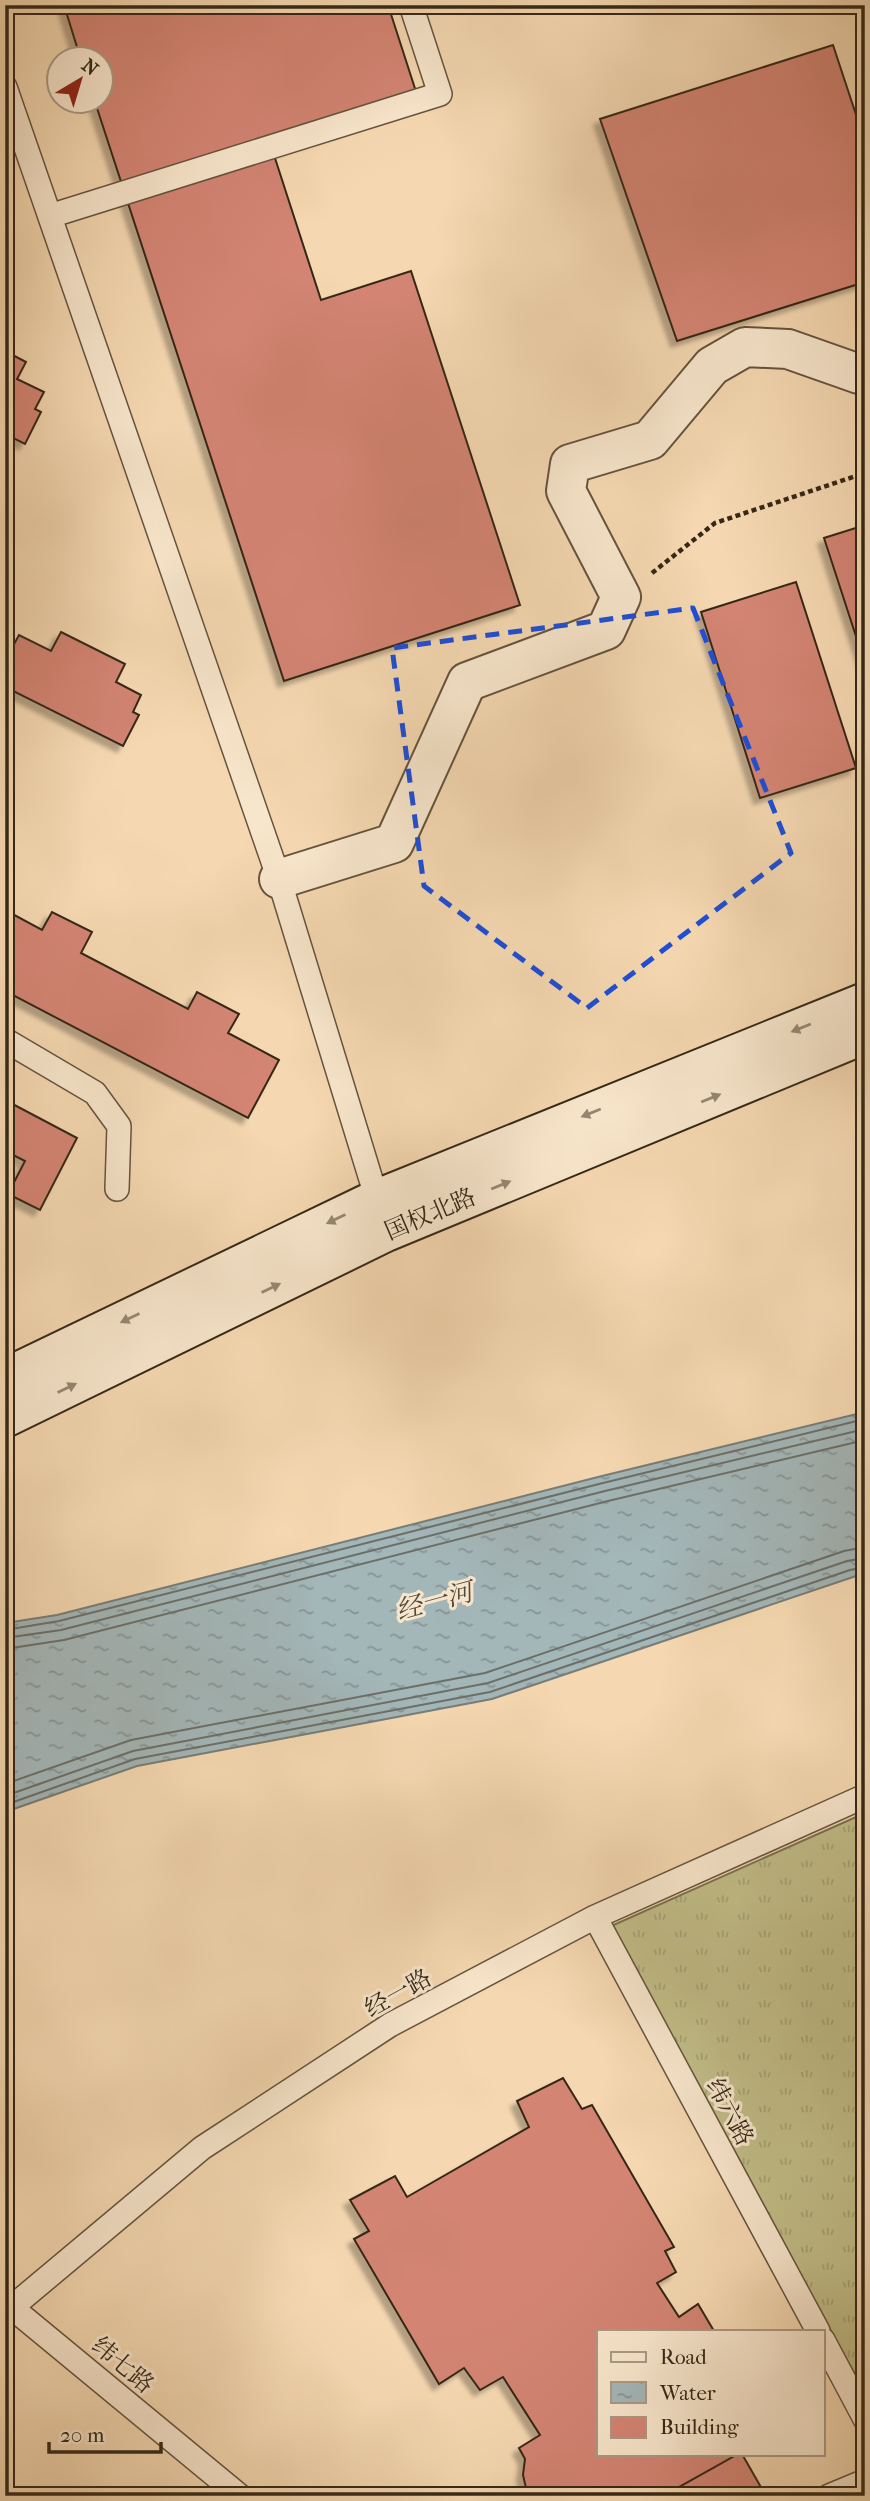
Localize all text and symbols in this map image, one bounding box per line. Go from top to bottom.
north arrow [46,46,116,116]
text: N [77,54,103,81]
one-way arrow [791,1022,812,1033]
one-way arrow [701,1092,722,1103]
one-way arrow [580,1108,601,1119]
one-way arrow [490,1179,511,1190]
street label: 国权北路 [380,1182,480,1246]
one-way arrow [325,1214,346,1225]
one-way arrow [261,1282,281,1294]
one-way arrow [120,1312,140,1324]
one-way arrow [57,1382,77,1393]
water label: 经一河 [392,1575,480,1627]
street label: 经一路 [360,1963,436,2023]
street label: 纬六路 [701,2074,759,2150]
legend [597,2330,824,2456]
street label: 纬七路 [86,2331,160,2399]
text: Road [660,2345,707,2369]
text: Water [659,2381,716,2405]
scale bar [49,2410,161,2454]
text: Building [660,2415,739,2439]
text: 20 m [60,2423,105,2447]

